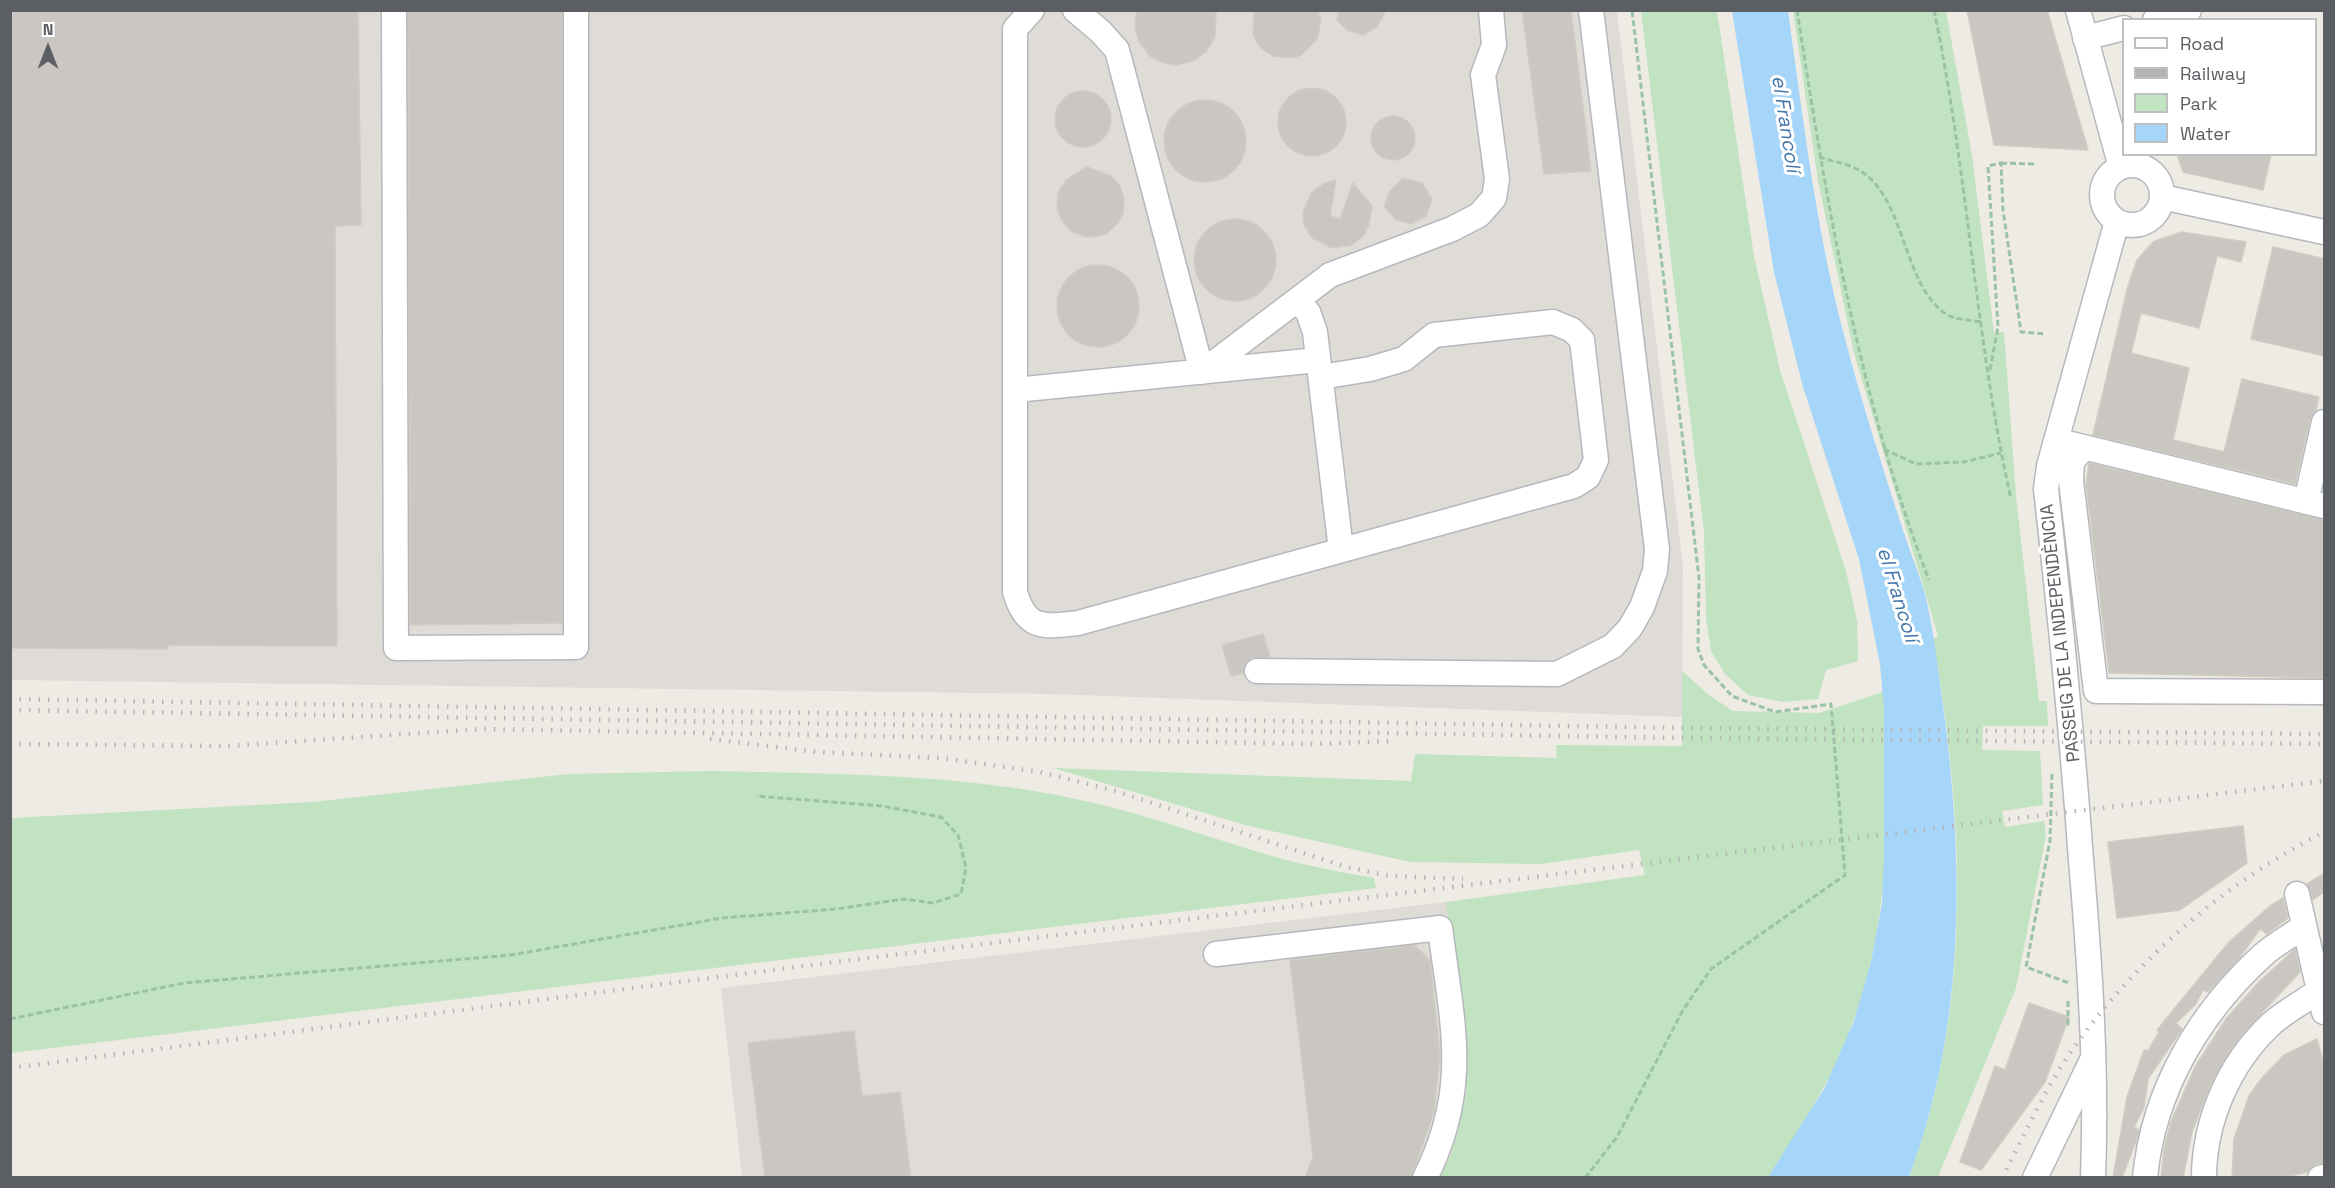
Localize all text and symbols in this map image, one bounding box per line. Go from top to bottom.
north arrow [18,18,78,78]
legend [2122,18,2317,156]
text: N [43,19,53,40]
text: Road [2180,32,2224,55]
text: Railway [2180,62,2246,85]
water label: el Francolí [1766,74,1804,174]
text: Park [2180,92,2217,115]
text: Water [2180,122,2231,145]
street label: PASSEIG DE LA INDEPENDÈNCIA [2037,503,2085,763]
water label: el Francolí [1871,545,1923,645]

